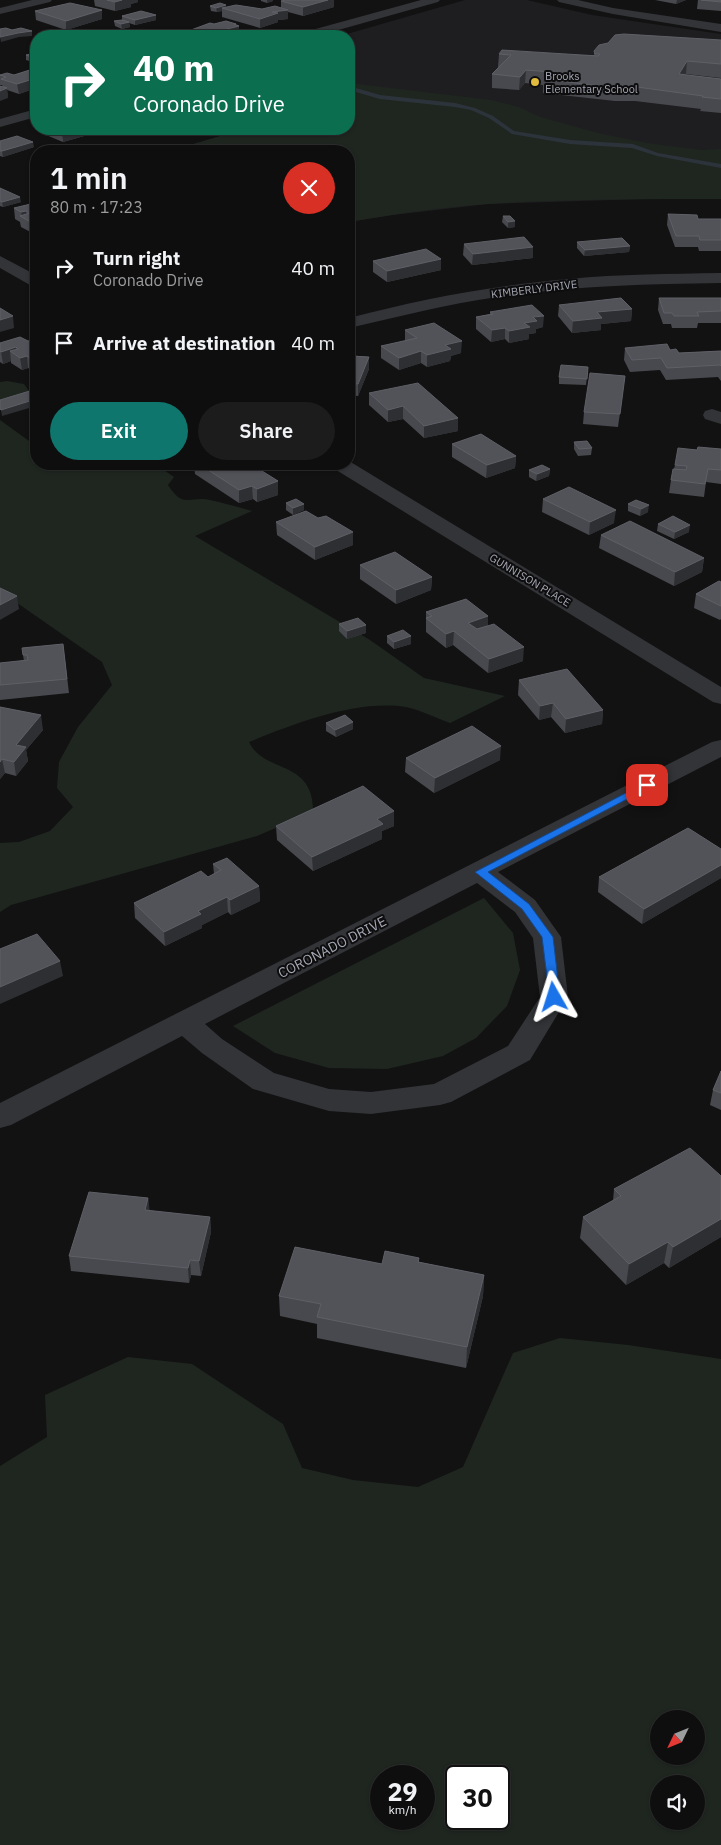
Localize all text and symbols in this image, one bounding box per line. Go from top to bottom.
text: 40 m [133,45,215,91]
icon: right [50,50,115,115]
place label: Brooks Elementary School [545,69,638,96]
marker: Brooks Elementary School [529,76,541,88]
text: Coronado Drive [133,89,285,118]
text: 1 min [50,158,128,197]
button: close [283,162,335,214]
text: 80 m · 17:23 [50,197,143,217]
text: Turn right [93,246,180,270]
icon: right [50,254,78,282]
text: 40 m [291,256,335,280]
text: Coronado Drive [93,270,203,290]
street label: KIMBERLY DRIVE [490,277,578,301]
icon: arrive [50,329,78,357]
text: Arrive at destination [93,331,276,355]
text: 40 m [291,331,335,355]
button: Exit [50,402,188,460]
button: Share [198,402,335,460]
street label: GUNNISON PLACE [487,550,573,610]
pin [626,764,668,806]
icon: arrive [633,771,661,799]
street label: CORONADO DRIVE [275,912,389,982]
position arrow [527,970,579,1022]
north arrow [650,1710,705,1765]
map controls [650,1710,705,1830]
speed limit sign: 30 [445,1765,510,1830]
text: 29 [387,1775,418,1808]
button: sound [650,1775,705,1830]
text: km/h [388,1802,417,1817]

